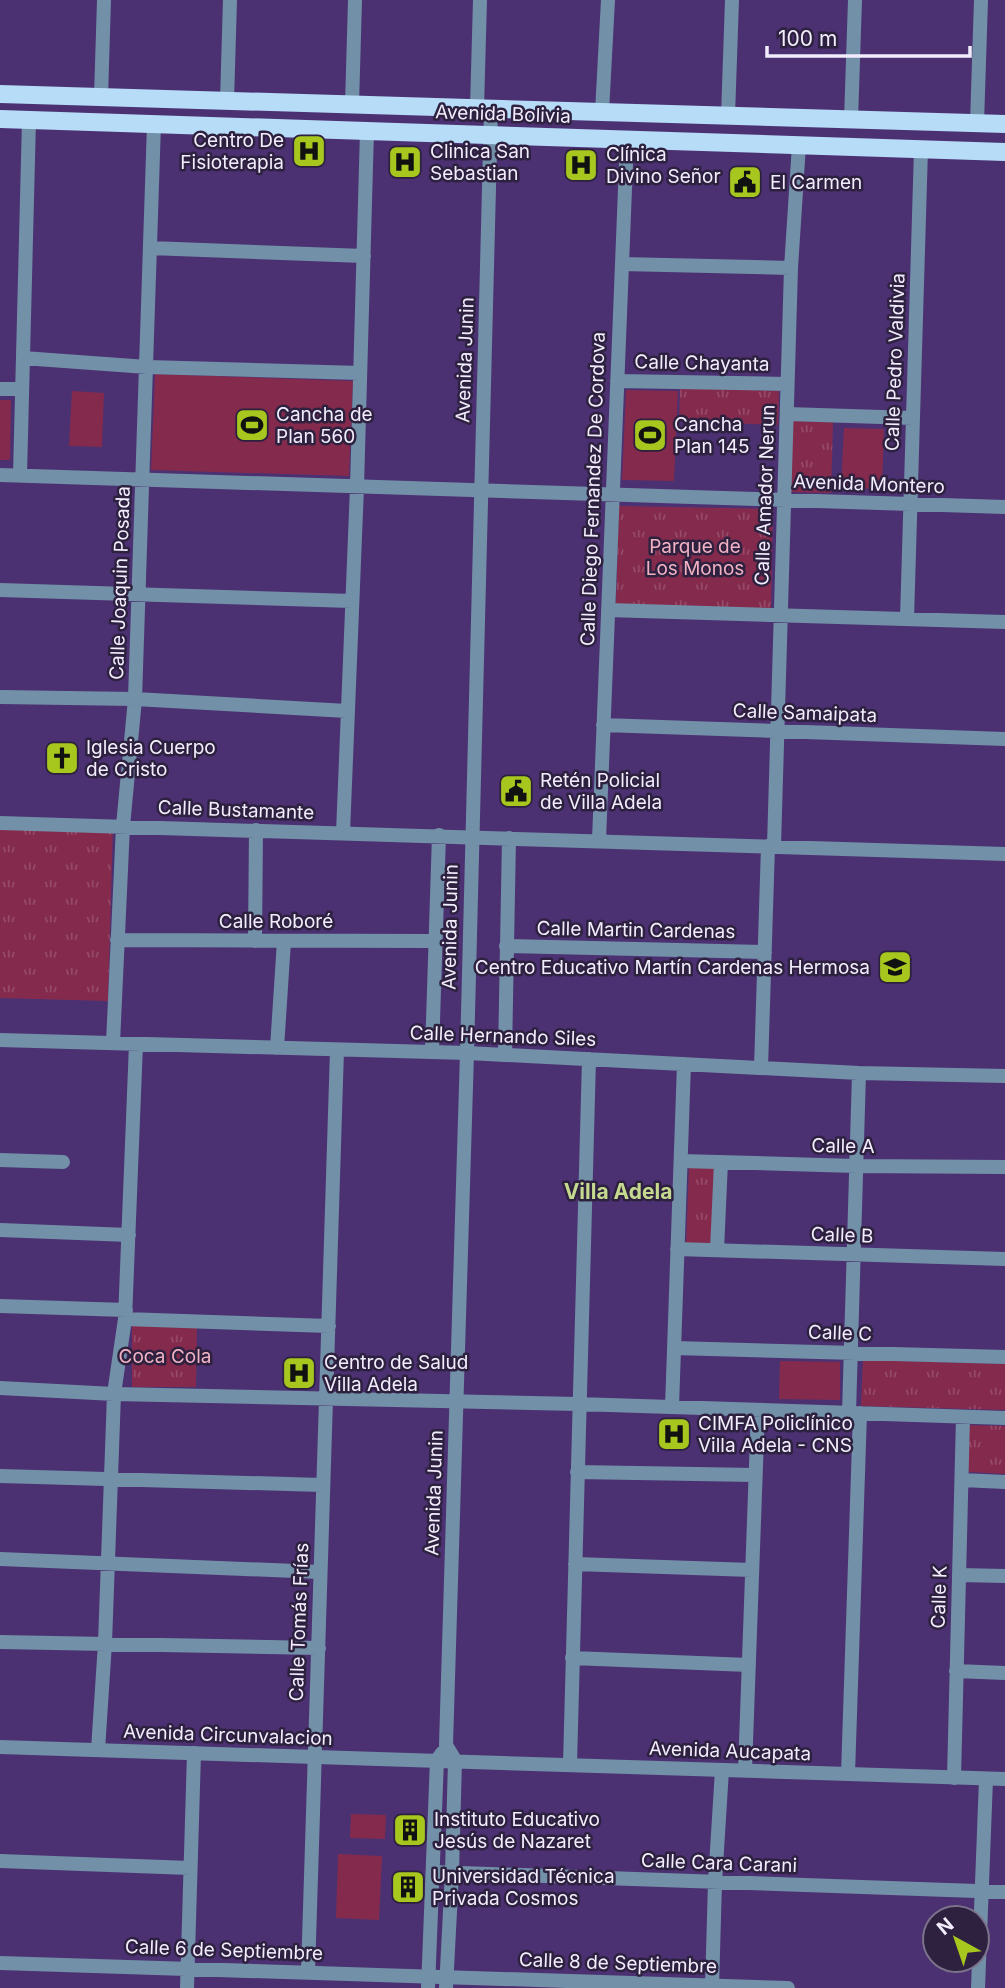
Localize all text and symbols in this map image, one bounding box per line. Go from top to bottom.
scale bar [767,14,970,58]
text: 100 m [778,26,837,51]
street label: Avenida Bolivia [435,100,571,128]
place label: Centro De Fisioterapia [180,129,284,174]
hospital icon: Centro De Fisioterapia [290,132,328,170]
place label: Clinica San Sebastian [430,140,530,185]
hospital icon: Clinica San Sebastian [386,143,424,181]
place label: Clínica Divino Señor [606,143,721,188]
hospital icon: Clínica Divino Señor [562,146,600,184]
public building icon: El Carmen [726,163,764,201]
place label: El Carmen [770,171,862,194]
street label: Calle Pedro Valdivia [880,273,910,451]
street label: Avenida Junin [451,297,479,423]
street label: Calle Diego Fernandez De Cordova [576,331,610,647]
street label: Calle Chayanta [634,350,770,376]
place label: Cancha de Plan 560 [276,403,373,448]
street label: Calle Amador Nerun [750,404,780,586]
sports icon: Cancha de Plan 560 [233,406,271,444]
place label: Cancha Plan 145 [674,413,750,458]
sports icon: Cancha Plan 145 [631,416,669,454]
street label: Avenida Montero [793,470,945,498]
street label: Calle Joaquin Posada [105,486,135,680]
park label: Parque de Los Monos [646,535,744,580]
street label: Calle Samaipata [732,699,878,727]
place label: Iglesia Cuerpo de Cristo [86,736,216,781]
church icon: Iglesia Cuerpo de Cristo [43,739,81,777]
place label: Retén Policial de Villa Adela [540,769,662,814]
public building icon: Retén Policial de Villa Adela [497,772,535,810]
street label: Calle Bustamante [157,796,315,824]
street label: Avenida Junin [437,864,463,990]
street label: Calle Roboré [219,910,333,933]
street label: Calle Martin Cardenas [536,917,736,943]
school or university icon: Centro Educativo Martín Cardenas Hermosa [876,948,914,986]
place label: Centro Educativo Martín Cardenas Hermosa [475,956,870,979]
street label: Calle Hernando Siles [409,1021,597,1051]
street label: Calle A [811,1134,875,1158]
district label: Villa Adela [564,1179,672,1204]
street label: Calle B [810,1222,874,1248]
street label: Calle C [808,1320,872,1346]
park label: Coca Cola [119,1345,211,1368]
place label: Centro de Salud Villa Adela [324,1351,468,1396]
hospital icon: Centro de Salud Villa Adela [280,1354,318,1392]
place label: CIMFA Policlínico Villa Adela - CNS [698,1412,853,1457]
hospital icon: CIMFA Policlínico Villa Adela - CNS [655,1415,693,1453]
street label: Avenida Junin [420,1430,448,1556]
street label: Calle Tomás Frías [285,1542,313,1702]
street label: Calle K [926,1565,952,1629]
street label: Avenida Circunvalacion [123,1720,333,1750]
street label: Avenida Aucapata [649,1737,811,1765]
place label: Instituto Educativo Jesús de Nazaret [434,1808,600,1853]
building icon: Instituto Educativo Jesús de Nazaret [391,1811,429,1849]
street label: Calle Cara Carani [641,1849,797,1877]
place label: Universidad Técnica Privada Cosmos [432,1865,615,1910]
building icon: Universidad Técnica Privada Cosmos [389,1868,427,1906]
north arrow [921,1904,991,1974]
text: N [932,1913,958,1940]
street label: Calle 6 de Septiembre [124,1935,324,1965]
street label: Calle 8 de Septiembre [519,1948,717,1978]

